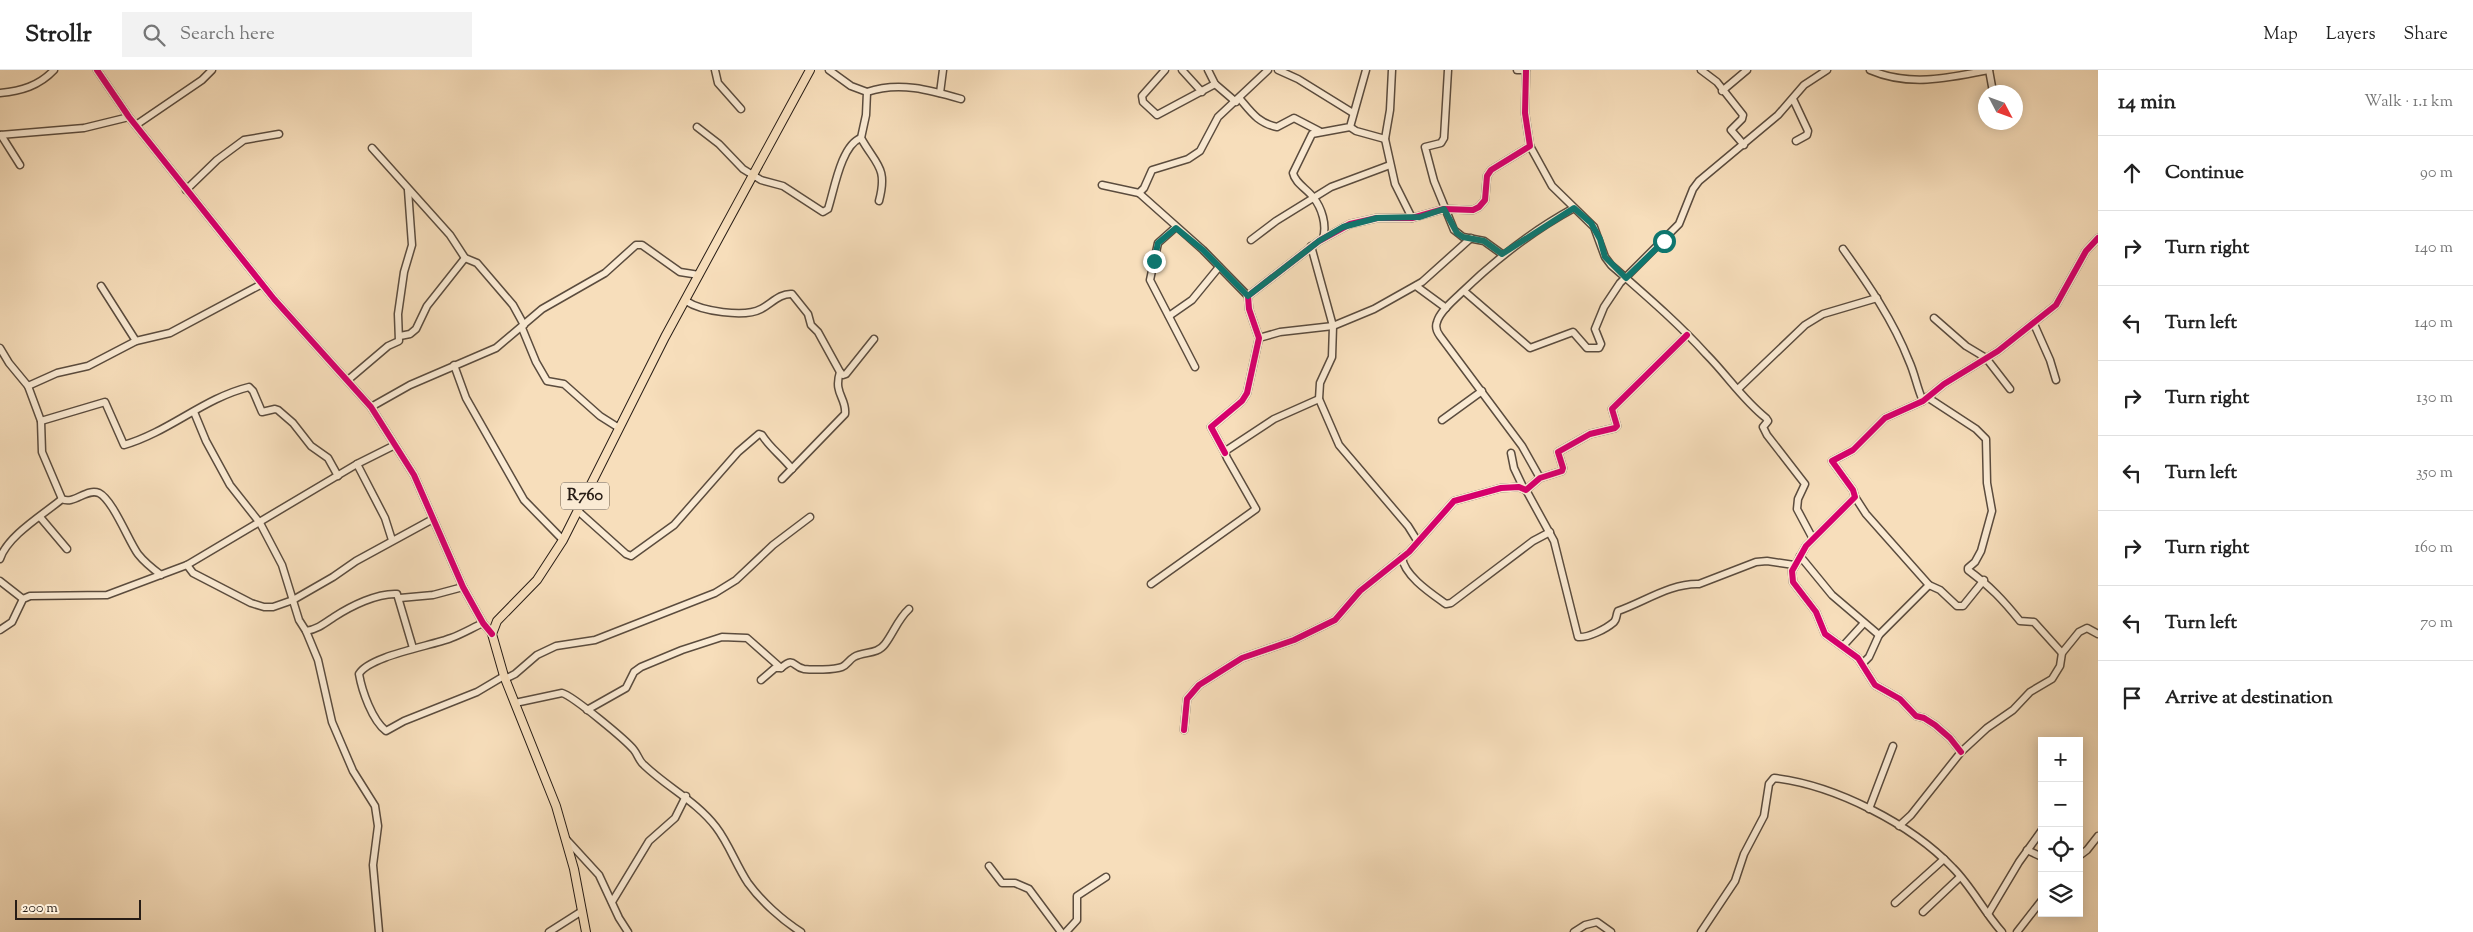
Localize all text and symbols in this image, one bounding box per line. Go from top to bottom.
search box [122,12,472,57]
text: Strollr [25,18,92,52]
icon: search [140,21,168,49]
text: Search here [180,21,275,48]
text: Map [2263,22,2298,48]
text: Layers [2326,22,2376,48]
text: Share [2404,22,2448,48]
north arrow [1978,85,2023,130]
text: 14 min [2118,88,2176,118]
text: Walk · 1.1 km [2364,91,2453,114]
icon: ahead [2118,159,2146,187]
text: Continue [2165,160,2244,187]
text: 90 m [2420,162,2453,185]
route start [1653,230,1676,253]
icon: right [2118,234,2146,262]
text: Turn right [2165,235,2249,262]
text: 140 m [2415,237,2453,260]
route end [1143,250,1166,273]
icon: left [2118,309,2146,337]
text: Turn left [2165,310,2237,337]
text: 140 m [2415,312,2453,335]
icon: right [2118,384,2146,412]
text: Turn right [2165,385,2249,412]
text: 130 m [2416,387,2453,410]
icon: left [2118,459,2146,487]
text: Turn left [2165,460,2237,487]
text: 350 m [2416,462,2453,485]
road number: R760 [561,482,609,510]
icon: right [2118,534,2146,562]
text: Turn right [2165,535,2249,562]
text: 160 m [2415,537,2453,560]
icon: left [2118,609,2146,637]
text: Turn left [2165,610,2237,637]
text: 70 m [2420,612,2453,635]
icon: arrive [2118,684,2146,712]
text: Arrive at destination [2165,685,2333,712]
map controls [2038,737,2083,917]
button: + [2038,737,2083,782]
button: − [2038,782,2083,827]
button: locate [2038,827,2083,872]
button: layers [2038,872,2083,917]
scale bar [15,897,141,920]
text: 200 m [22,899,58,919]

